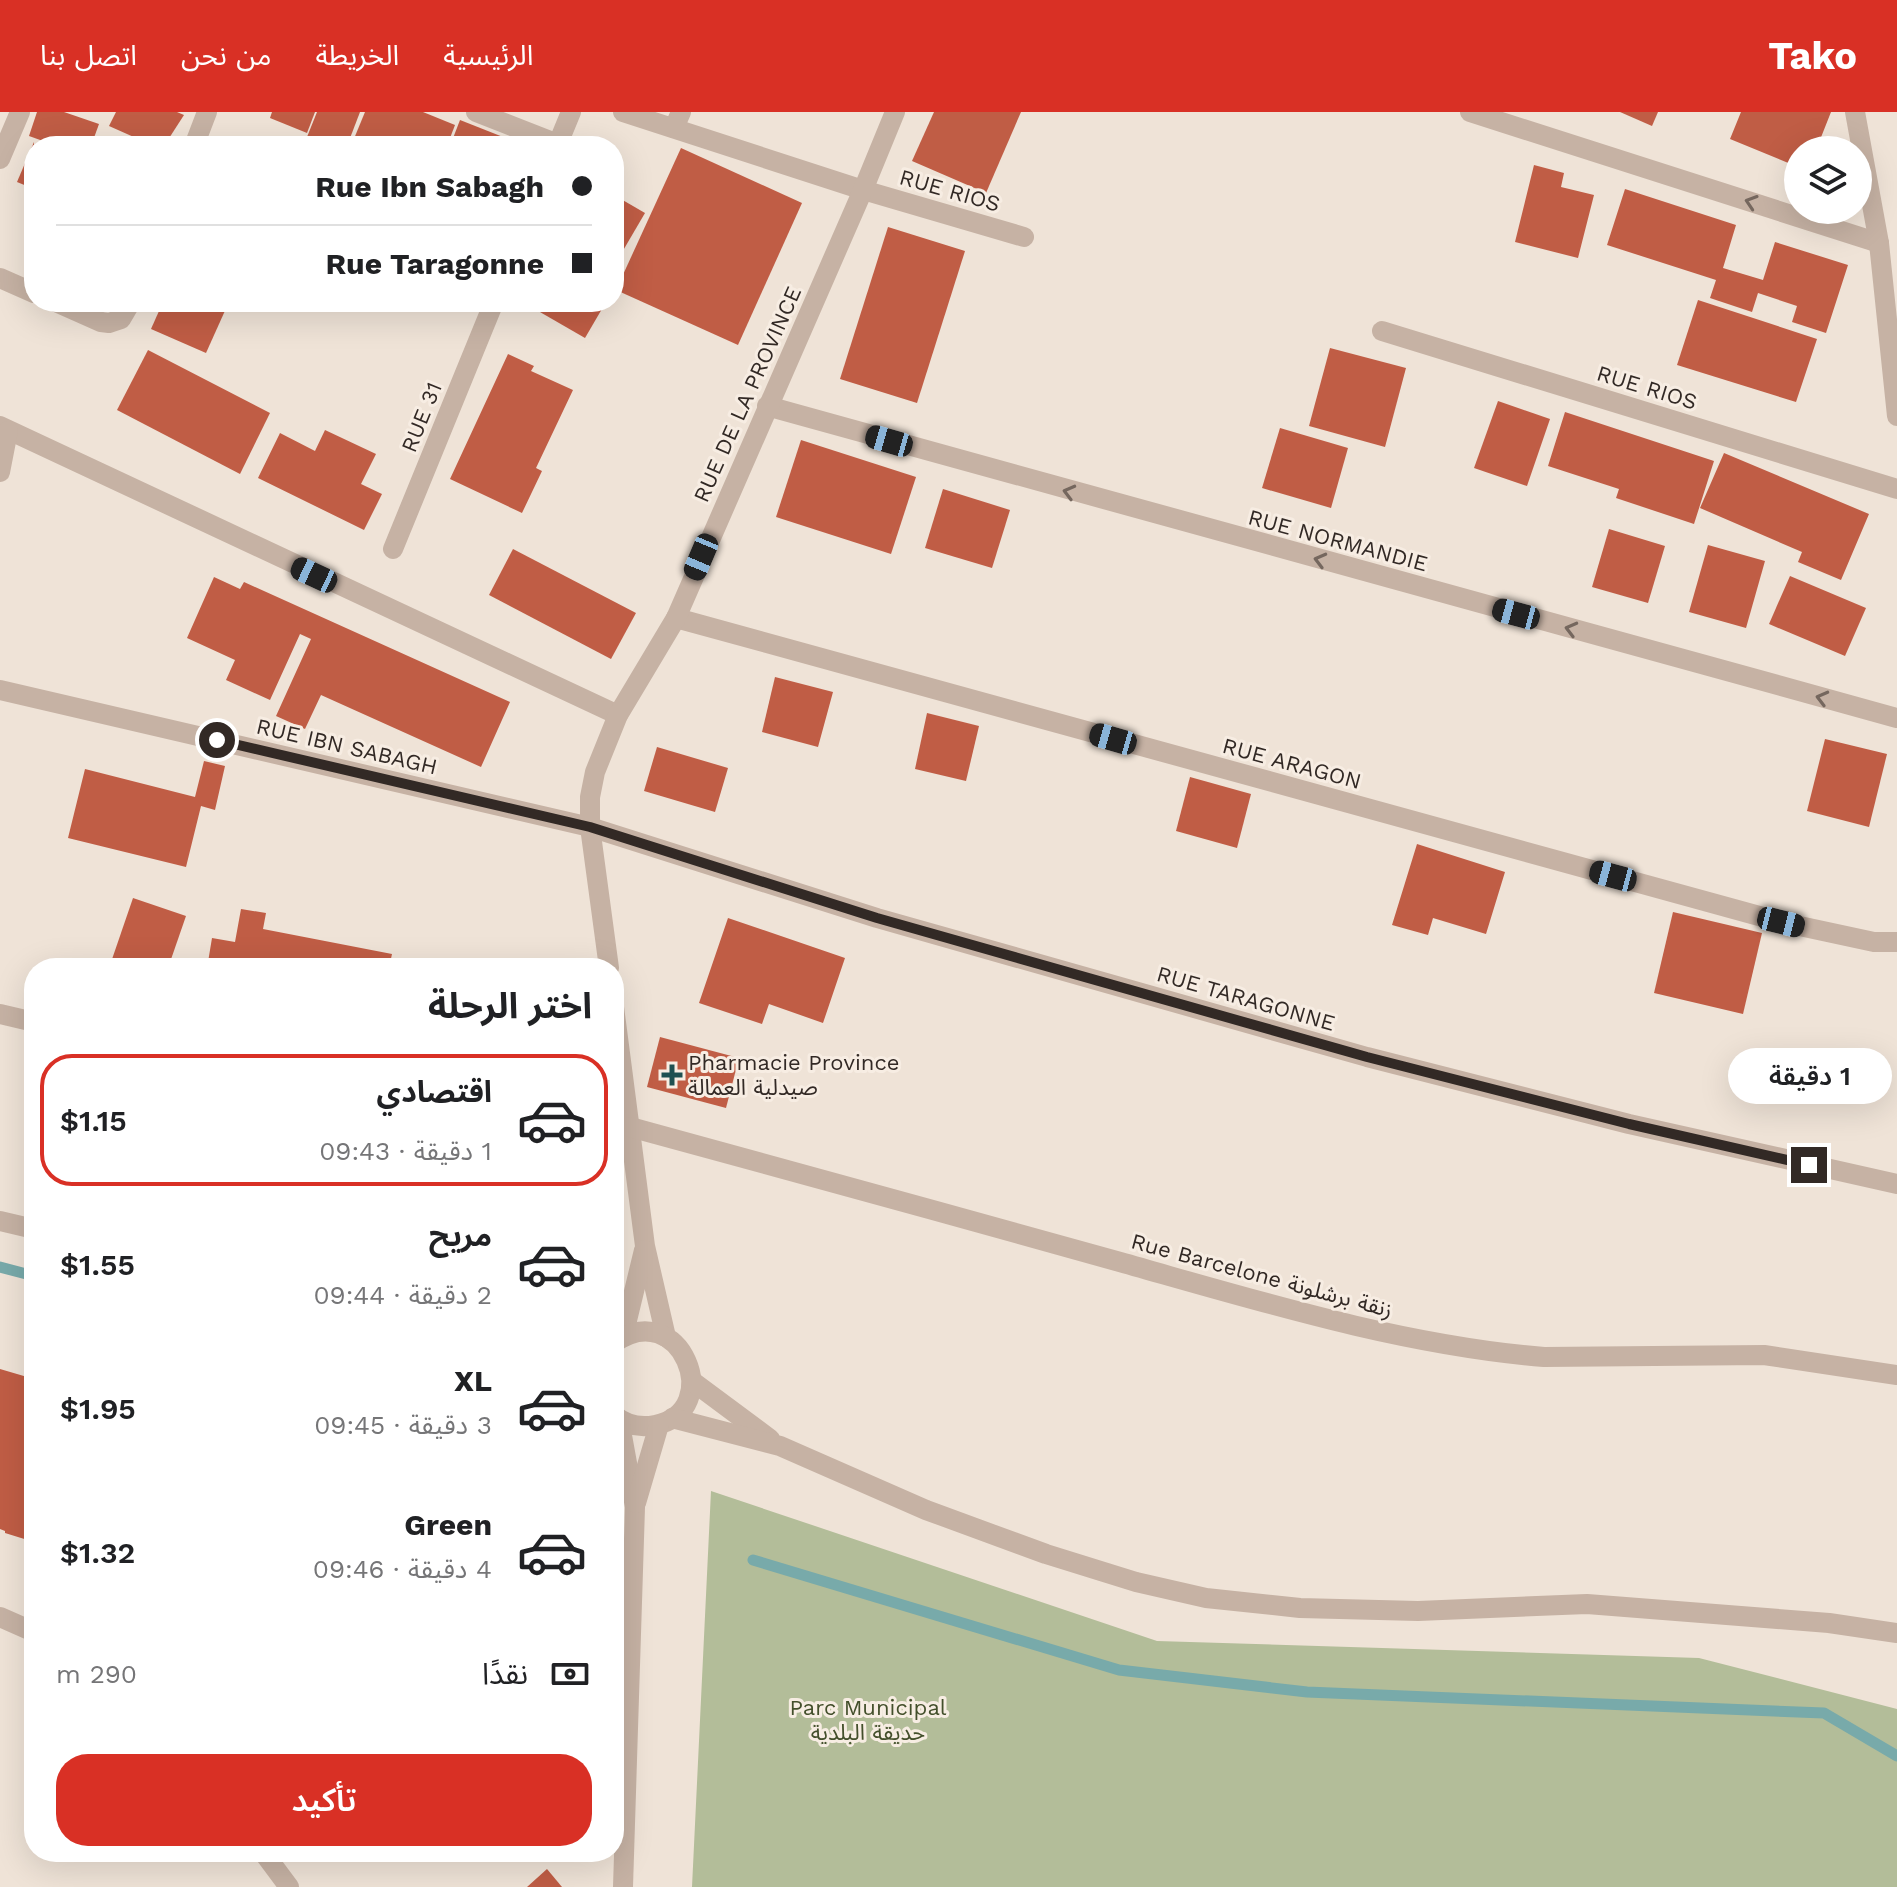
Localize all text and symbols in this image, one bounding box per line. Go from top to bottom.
text: Tako [1768,34,1857,78]
text: اتصل بنا [40,39,137,72]
text: من نحن [181,39,271,72]
text: الخريطة [315,39,399,72]
text: الرئيسية [443,39,533,72]
map controls [1784,136,1872,224]
button: layers [1784,136,1872,224]
street label: RUE RIOS [897,164,1003,217]
text: Rue Ibn Sabagh [315,169,544,204]
one-way arrow [1745,196,1759,212]
text: Rue Taragonne [326,246,544,281]
street label: RUE DE LA PROVINCE [689,282,806,506]
street label: RUE RIOS [1594,360,1700,415]
street label: RUE 31 [396,379,447,456]
car [863,423,915,459]
one-way arrow [1063,484,1077,501]
street label: RUE NORMANDIE [1245,504,1430,576]
car [681,530,721,584]
one-way arrow [1314,553,1328,569]
car [287,554,341,596]
car [1490,596,1542,632]
one-way arrow [1565,621,1579,638]
one-way arrow [1815,690,1829,707]
street label: RUE IBN SABAGH [254,714,440,779]
car [1087,721,1139,757]
route start [199,722,235,758]
street label: RUE ARAGON [1220,733,1364,794]
car [1587,858,1639,894]
car [1755,905,1807,939]
street label: RUE TARAGONNE [1154,961,1338,1036]
text: اختر الرحلة [428,985,592,1027]
callout: 1 دقيقة [1727,1049,1891,1105]
place label: Pharmacie Province صيدلية العمالة [688,1050,899,1100]
text: 1 دقيقة [1769,1061,1851,1091]
marker: Pharmacie Province صيدلية العمالة [663,1066,681,1084]
text: اقتصادي [377,1074,492,1109]
icon: car [516,1084,588,1156]
text: $1.15 [60,1103,127,1138]
text: 1 دقيقة · 09:43 [319,1136,492,1166]
route end [1791,1147,1827,1183]
text: مريح [429,1218,492,1253]
icon: car [516,1228,588,1300]
street label: Rue Barcelone زنقة برشلونة [1128,1229,1395,1323]
text: $1.55 [60,1247,135,1282]
text: 2 دقيقة · 09:44 [313,1280,492,1310]
text: XL [454,1363,492,1398]
icon: car [516,1372,588,1444]
text: $1.95 [60,1391,136,1426]
text: 3 دقيقة · 09:45 [314,1410,492,1440]
text: Green [404,1507,492,1542]
icon: car [516,1516,588,1588]
text: $1.32 [60,1535,135,1570]
text: 4 دقيقة · 09:46 [313,1554,492,1584]
icon: cash [548,1652,592,1696]
text: نقدًا [482,1656,528,1691]
text: 290 m [56,1659,137,1689]
park label: Parc Municipal حديقة البلدية [789,1695,947,1745]
button: تأكيد [56,1754,592,1846]

